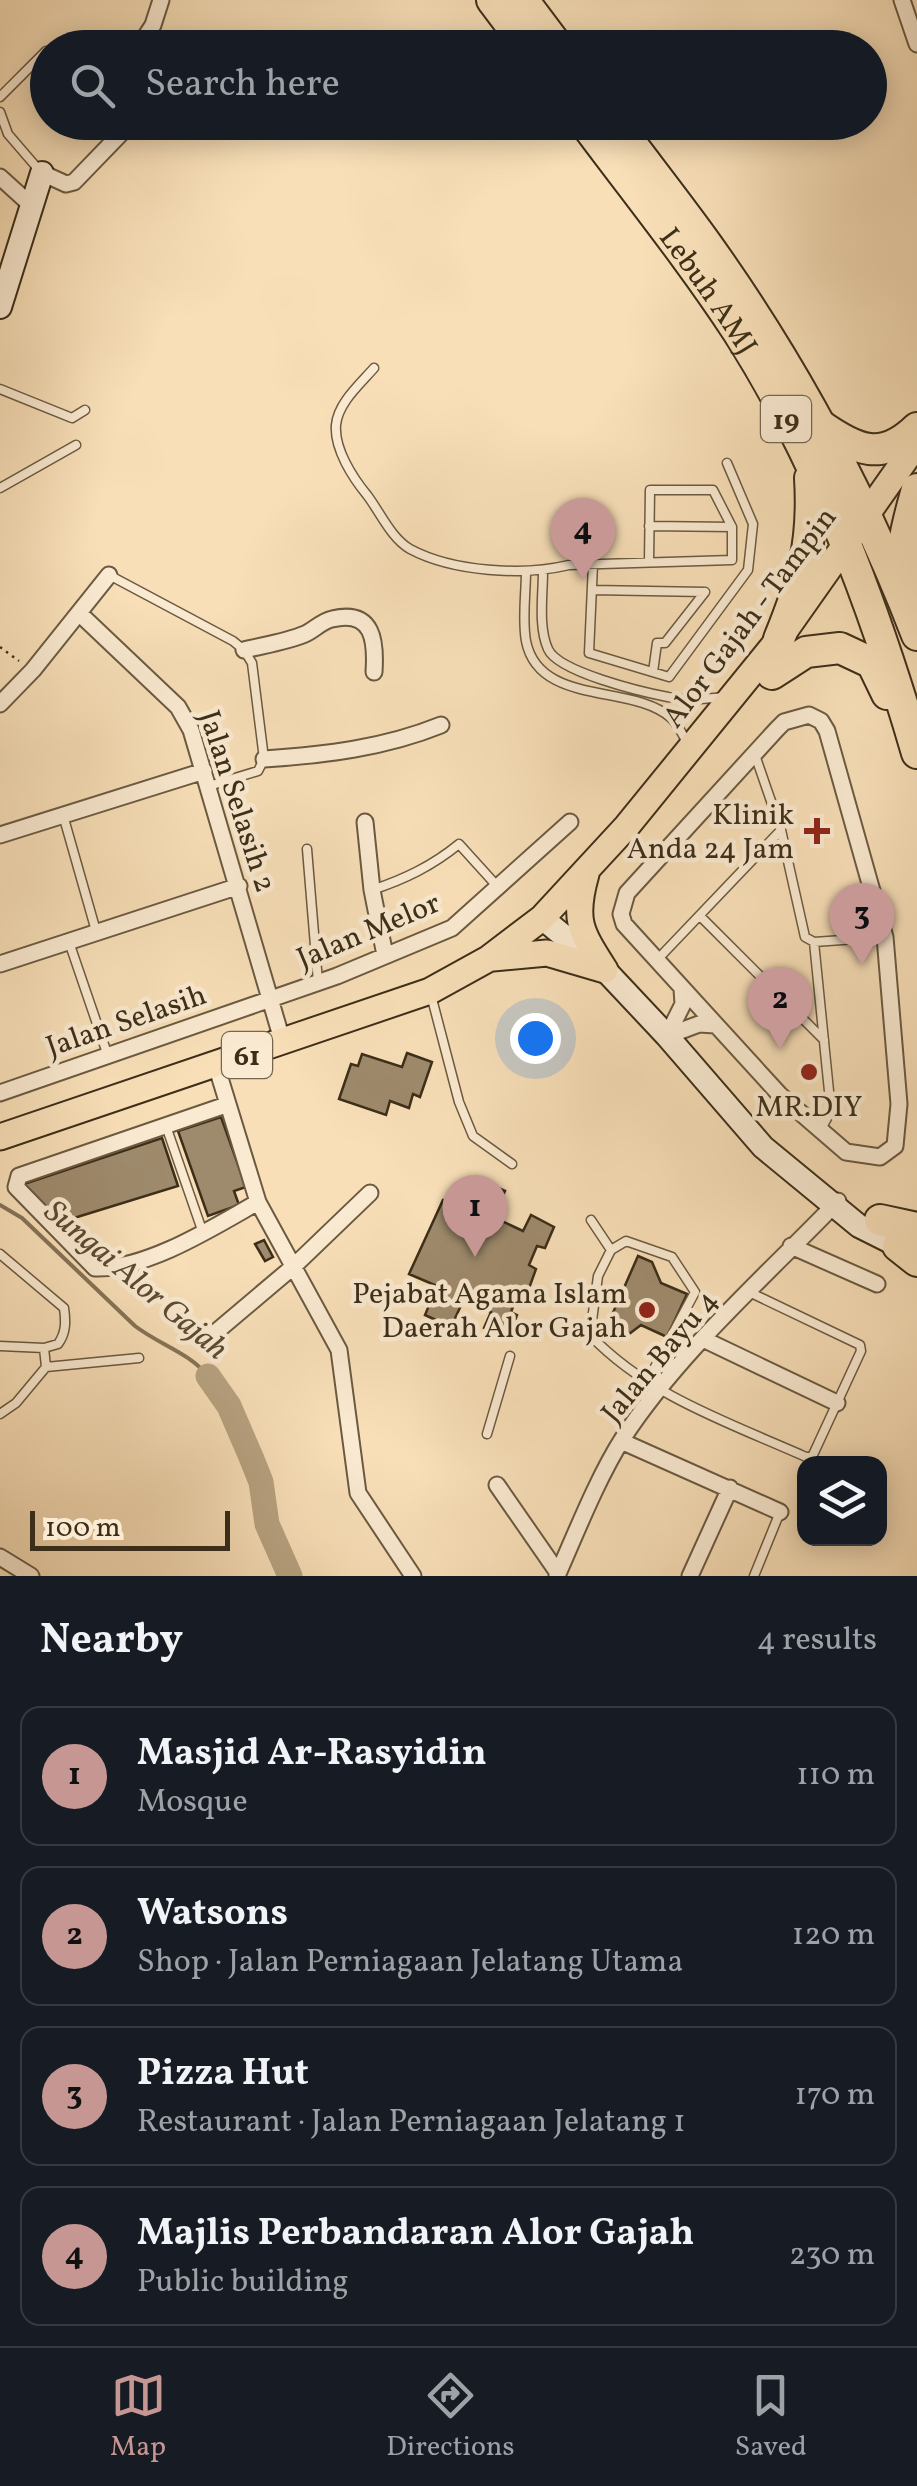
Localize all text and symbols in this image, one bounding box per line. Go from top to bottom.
search box [30,30,887,140]
icon: search [65,58,120,113]
text: Search here [145,59,340,112]
street label: Lebuh AMJ [648,219,766,364]
road number: 19 [761,396,811,442]
pin: 4 [550,498,616,580]
street label: Alor Gajah - Tampin [654,499,848,737]
street label: Jalan Selasih 2 [187,705,285,898]
place label: Klinik Anda 24 Jam [627,795,794,871]
marker: Klinik Anda 24 Jam [804,818,830,844]
pin: 3 [830,882,894,965]
street label: Jalan Melor [291,883,447,981]
pin: 2 [748,966,812,1049]
street label: Jalan Selasih [41,975,212,1069]
your location [510,1013,561,1064]
road number: 61 [222,1032,272,1078]
marker: MR.DIY [798,1061,820,1083]
place label: MR.DIY [756,1087,863,1129]
pin: 1 [442,1174,508,1257]
water label: Sungai Alor Gajah [34,1191,237,1371]
place label: Pejabat Agama Islam Daerah Alor Gajah [352,1274,627,1350]
street label: Jalan Bayu 4 [592,1282,729,1433]
marker: Pejabat Agama Islam Daerah Alor Gajah [636,1299,658,1321]
map controls [797,1456,887,1546]
button: layers [797,1456,887,1546]
scale bar [30,1506,230,1550]
text: 100 m [45,1509,120,1548]
text: Nearby [40,1612,183,1671]
text: 4 results [757,1619,877,1663]
text: Masjid Ar-Rasyidin [137,1728,487,1781]
text: 1 [68,1754,81,1798]
text: 110 m [796,1754,875,1798]
text: Mosque [137,1781,248,1825]
text: Watsons [137,1888,288,1941]
text: 2 [66,1914,83,1958]
text: 120 m [792,1914,875,1958]
text: Shop · Jalan Perniagaan Jelatang Utama [137,1941,683,1985]
text: Pizza Hut [137,2048,309,2101]
text: 3 [66,2074,83,2118]
text: 170 m [794,2074,875,2118]
text: Restaurant · Jalan Perniagaan Jelatang 1 [137,2101,686,2145]
text: Majlis Perbandaran Alor Gajah [137,2208,694,2261]
text: 4 [65,2234,84,2278]
text: 230 m [789,2234,875,2278]
text: Public building [137,2261,349,2305]
tab: Map [110,2368,166,2467]
tab: Directions [386,2368,515,2467]
tab: Saved [735,2368,807,2467]

